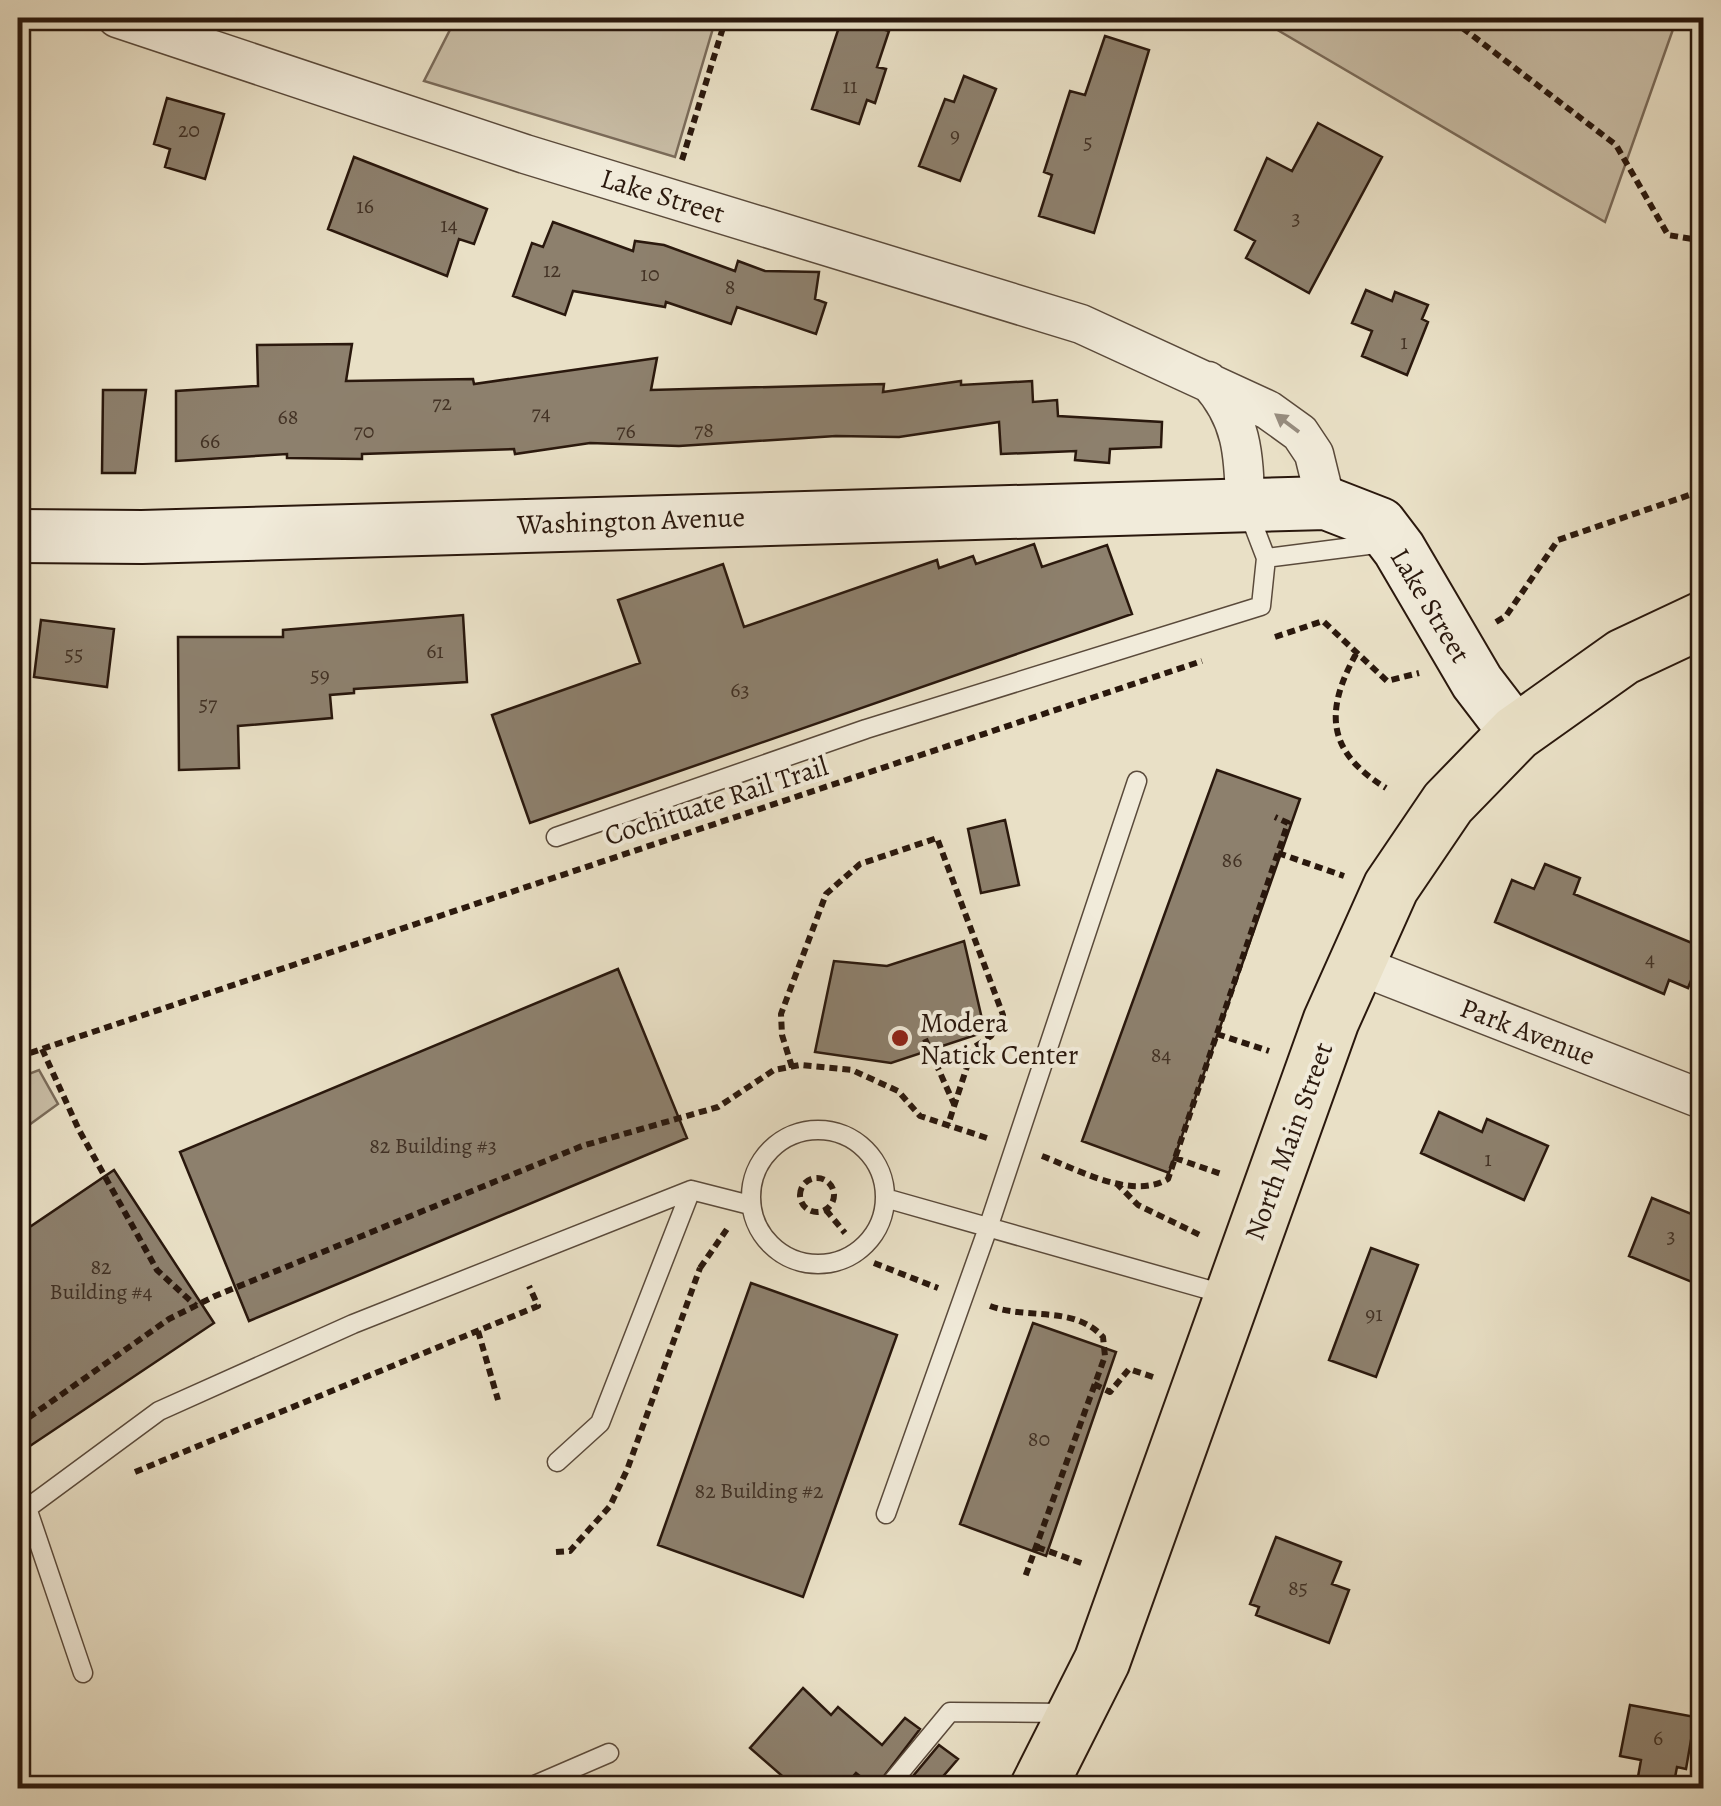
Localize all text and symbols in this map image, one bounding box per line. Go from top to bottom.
house number: 11 [842,71,858,101]
house number: 20 [178,115,200,145]
house number: 9 [950,120,960,150]
house number: 5 [1083,127,1093,157]
street label: Lake Street [596,159,729,233]
house number: 16 [356,191,374,221]
house number: 3 [1291,203,1301,233]
house number: 14 [440,210,458,240]
house number: 12 [543,255,561,285]
house number: 10 [640,259,660,289]
house number: 8 [725,272,735,302]
house number: 1 [1400,327,1408,357]
house number: 72 [432,388,452,418]
house number: 74 [531,398,551,428]
house number: 68 [278,402,298,432]
one-way arrow [1274,414,1300,434]
house number: 78 [694,415,714,445]
house number: 70 [354,416,374,446]
house number: 76 [616,416,636,446]
house number: 66 [200,426,220,456]
street label: Washington Avenue [516,498,746,544]
street label: Lake Street [1381,541,1479,670]
house number: 61 [426,636,444,666]
house number: 55 [65,639,83,669]
house number: 59 [310,660,330,690]
house number: 63 [730,675,750,705]
house number: 57 [199,689,218,719]
street label: Cochituate Rail Trail [600,747,833,855]
house number: 86 [1222,845,1242,875]
house number: 4 [1645,944,1655,974]
street label: Park Avenue [1455,989,1601,1075]
place label: Modera Natick Center [920,1004,1079,1074]
marker: Modera Natick Center [889,1027,911,1049]
street label: North Main Street [1235,1037,1342,1246]
house number: 84 [1151,1040,1171,1070]
house number: 82 Building #3 [369,1131,497,1161]
house number: 1 [1484,1144,1492,1174]
house number: 3 [1666,1221,1676,1251]
house number: 82 Building #4 [50,1252,153,1307]
house number: 91 [1365,1299,1383,1329]
house number: 80 [1028,1424,1050,1454]
house number: 82 Building #2 [695,1476,823,1506]
house number: 85 [1288,1573,1308,1603]
house number: 6 [1653,1723,1663,1753]

